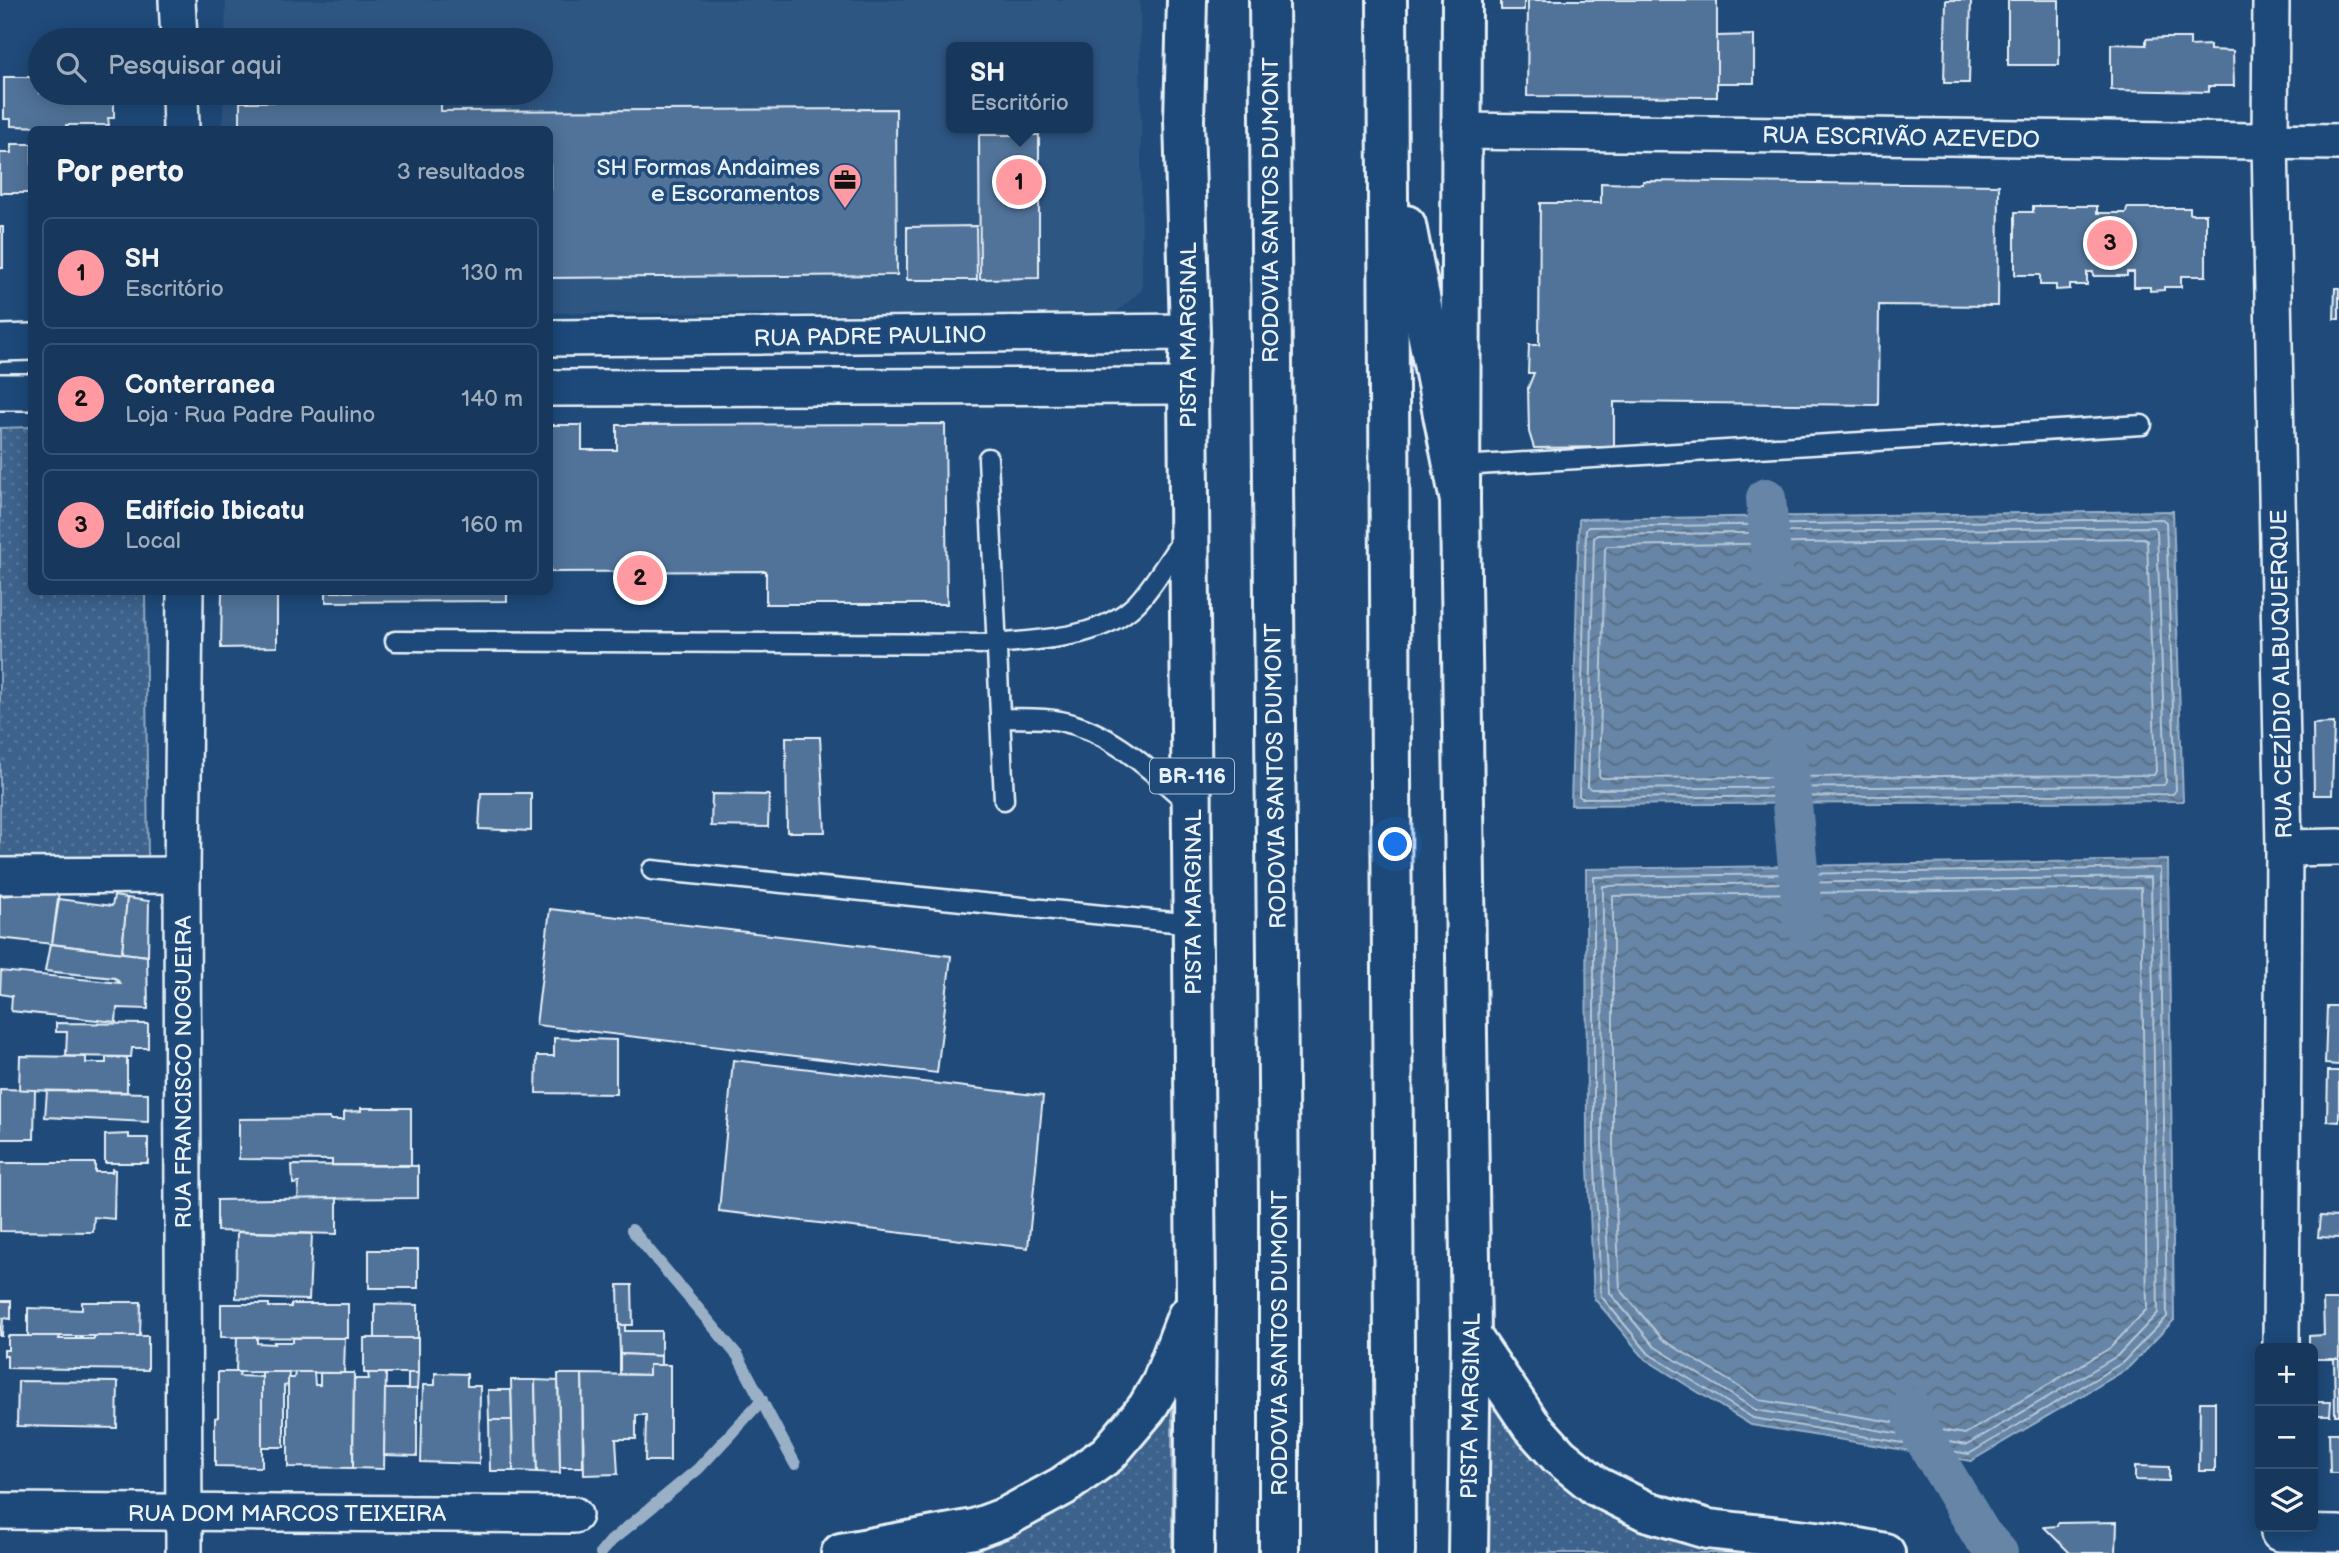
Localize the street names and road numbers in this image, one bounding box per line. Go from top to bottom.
street label: RODOVIA SANTOS DUMONT [1257,57,1285,363]
street label: RUA ESCRIVÃO AZEVEDO [1762,122,2040,154]
street label: PISTA MARGINAL [1175,241,1203,428]
street label: RUA PADRE PAULINO [753,321,987,353]
street label: RUA CEZÍDIO ALBUQUERQUE [2265,509,2299,839]
street label: RODOVIA SANTOS DUMONT [1259,623,1293,929]
road number: BR-116 [1150,758,1234,794]
street label: PISTA MARGINAL [1180,808,1208,995]
street label: RUA FRANCISCO NOGUEIRA [170,914,198,1229]
street label: RODOVIA SANTOS DUMONT [1266,1190,1294,1496]
street label: PISTA MARGINAL [1455,1312,1487,1499]
street label: RUA DOM MARCOS TEIXEIRA [128,1500,447,1528]

